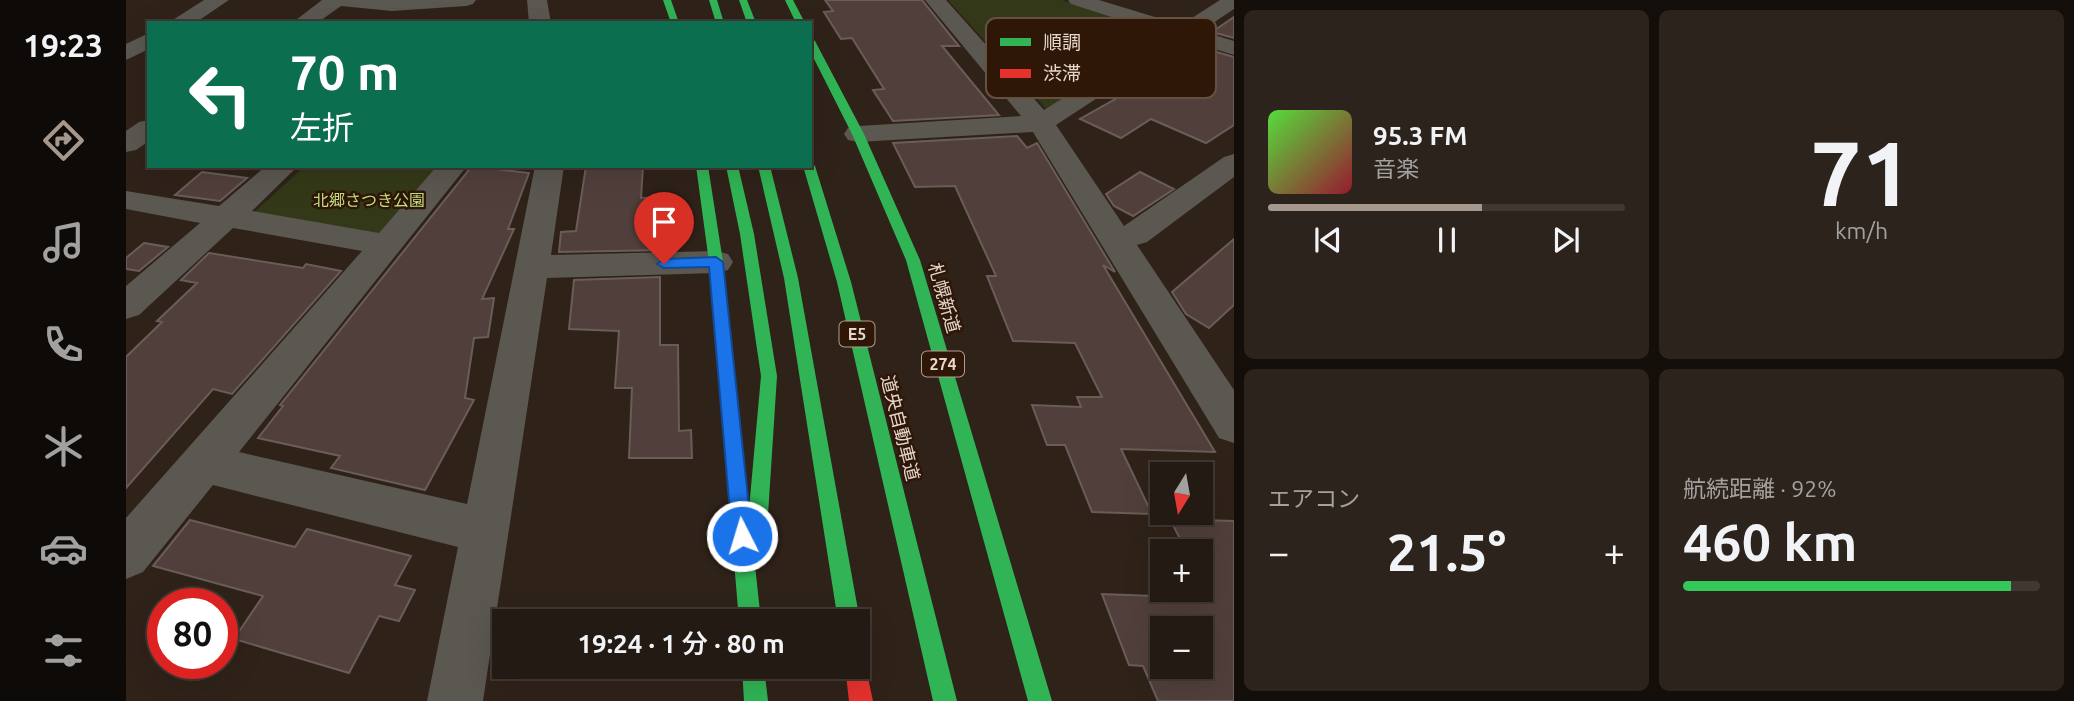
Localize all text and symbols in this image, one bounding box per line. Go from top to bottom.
legend [986,18,1216,98]
text: 19:23 [23,27,103,63]
text: 順調 [1043,31,1081,53]
text: 70 m [290,44,399,99]
icon: left [175,49,266,140]
text: 渋滞 [1043,62,1081,84]
text: 左折 [290,109,354,145]
icon: directions [39,116,88,165]
text: 95.3 FM [1373,121,1467,150]
text: 71 [1810,121,1913,223]
text: 音楽 [1373,156,1419,181]
park label: 北郷さつき公園 [313,191,425,209]
pin [634,192,694,264]
icon: arrive [645,203,683,241]
icon: music [39,218,88,267]
text: km/h [1835,218,1888,243]
icon: previous [1309,221,1347,259]
icon: pause [1428,221,1466,259]
icon: next [1547,221,1585,259]
street label: 札幌新道 [925,260,964,335]
icon: phone [39,320,88,369]
road number: E5 [840,322,874,346]
road number: 274 [922,352,964,376]
street label: 道央自動車道 [878,373,924,483]
icon: climate [39,422,88,471]
north arrow [1150,462,1213,525]
map controls [1150,462,1213,679]
text: 航続距離 · 92% [1683,476,1836,501]
text: エアコン [1268,486,1360,511]
position arrow [705,499,779,573]
text: 460 km [1683,513,1857,571]
text: 21.5° [1387,523,1506,581]
icon: car [39,524,88,573]
text: − [1268,531,1289,573]
text: + [1604,531,1625,573]
button: + [1150,539,1213,602]
speed limit sign: 80 [147,588,238,679]
button: − [1150,616,1213,679]
icon: filters [39,626,88,675]
text: 19:24 · 1 分 · 80 m [577,629,785,658]

